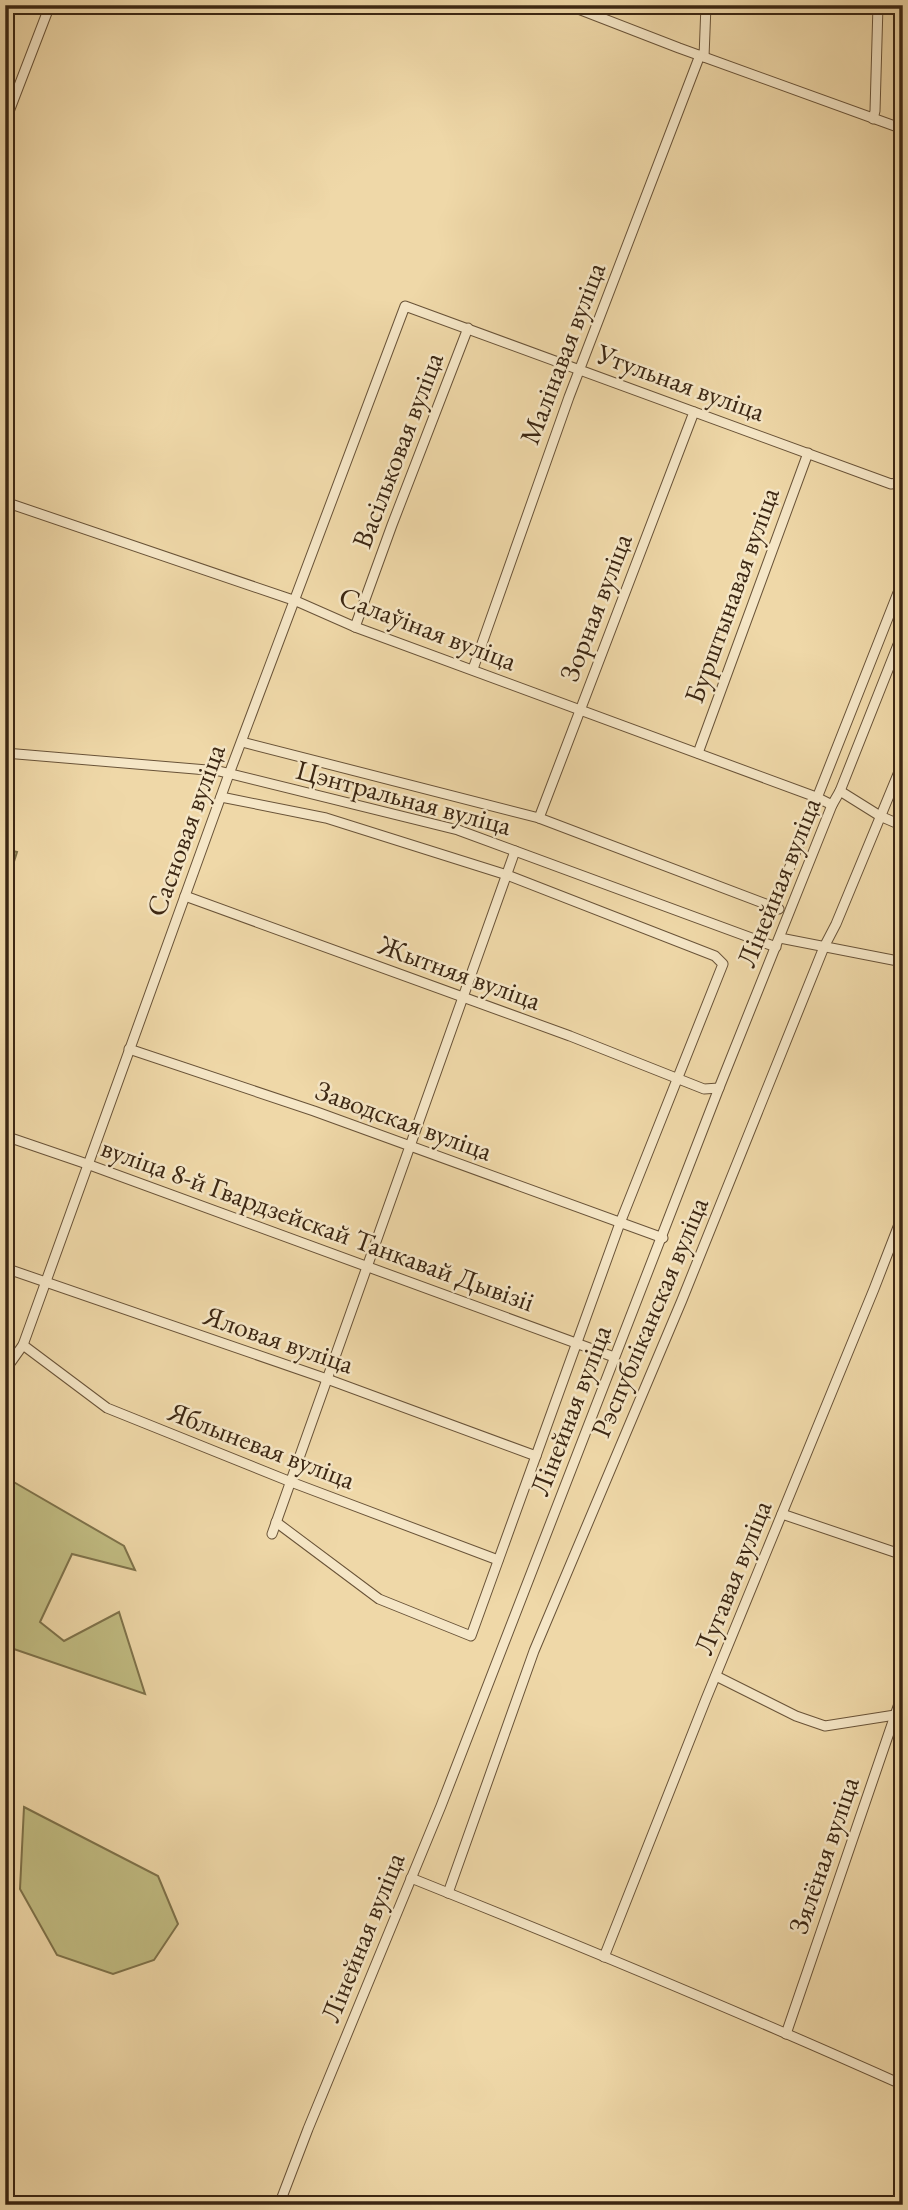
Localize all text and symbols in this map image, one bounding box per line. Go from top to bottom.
street label: Малінавая вуліца [511,256,614,449]
street label: Утульная вуліца [591,335,771,429]
street label: Васільковая вуліца [343,346,451,553]
street label: Бурштынавая вуліца [675,481,787,708]
street label: Зорная вуліца [550,527,640,686]
street label: Салаўіная вуліца [334,578,523,679]
street label: Сасновая вуліца [137,738,233,921]
street label: Цэнтральная вуліца [292,751,516,843]
street label: Лінейная вуліца [728,791,829,972]
street label: Жытняя вуліца [373,926,547,1018]
street label: Заводская вуліца [311,1071,498,1169]
street label: вуліца 8-й Гвардзейскай Танкавай Дывізіі [96,1129,540,1319]
street label: Рэспубліканская вуліца [582,1190,716,1443]
street label: Яловая вуліца [198,1296,359,1382]
street label: Лінейная вуліца [521,1319,619,1500]
street label: Яблыневая вуліца [163,1393,361,1497]
street label: Лугавая вуліца [685,1494,780,1659]
street label: Зялёная вуліца [779,1771,867,1938]
street label: Лінейная вуліца [312,1846,413,2027]

